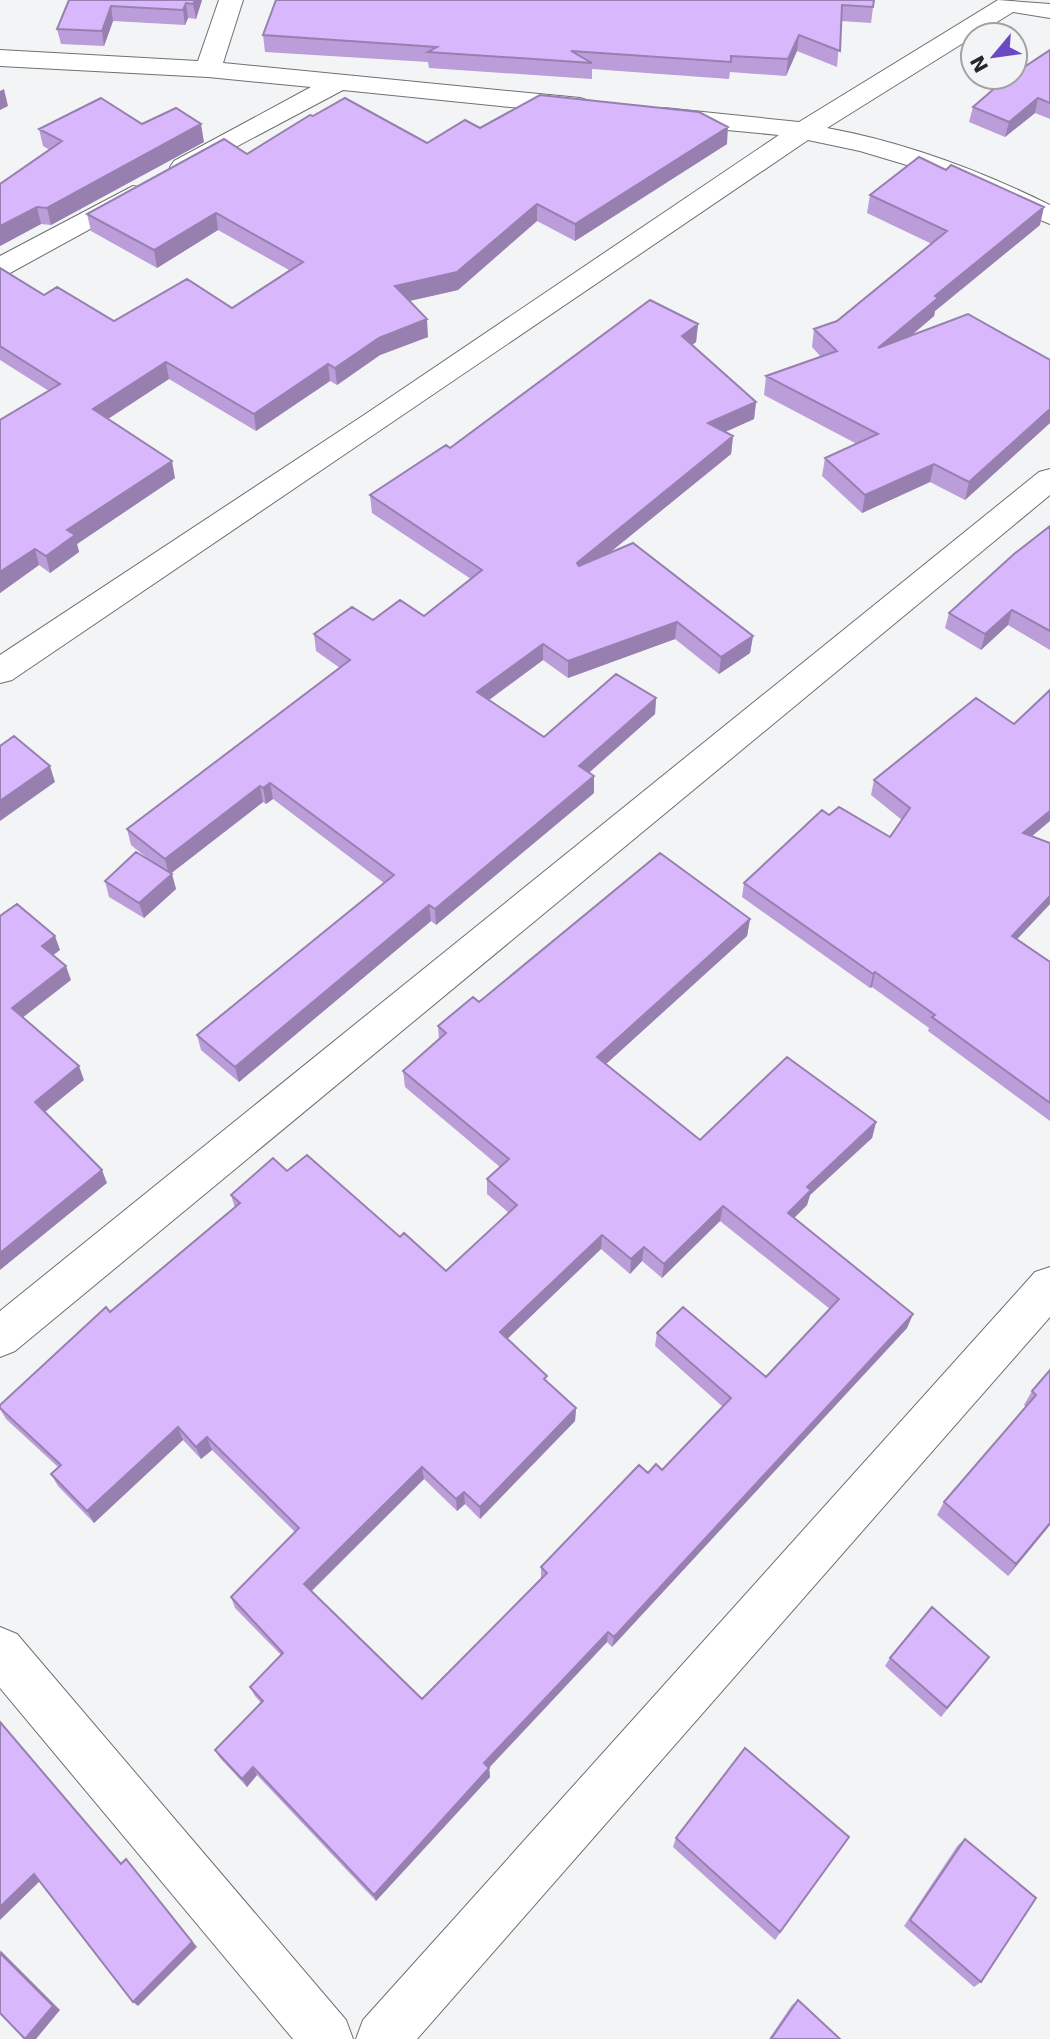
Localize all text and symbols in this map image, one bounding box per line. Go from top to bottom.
north arrow [959,21,1029,91]
text: N [966,52,993,77]

